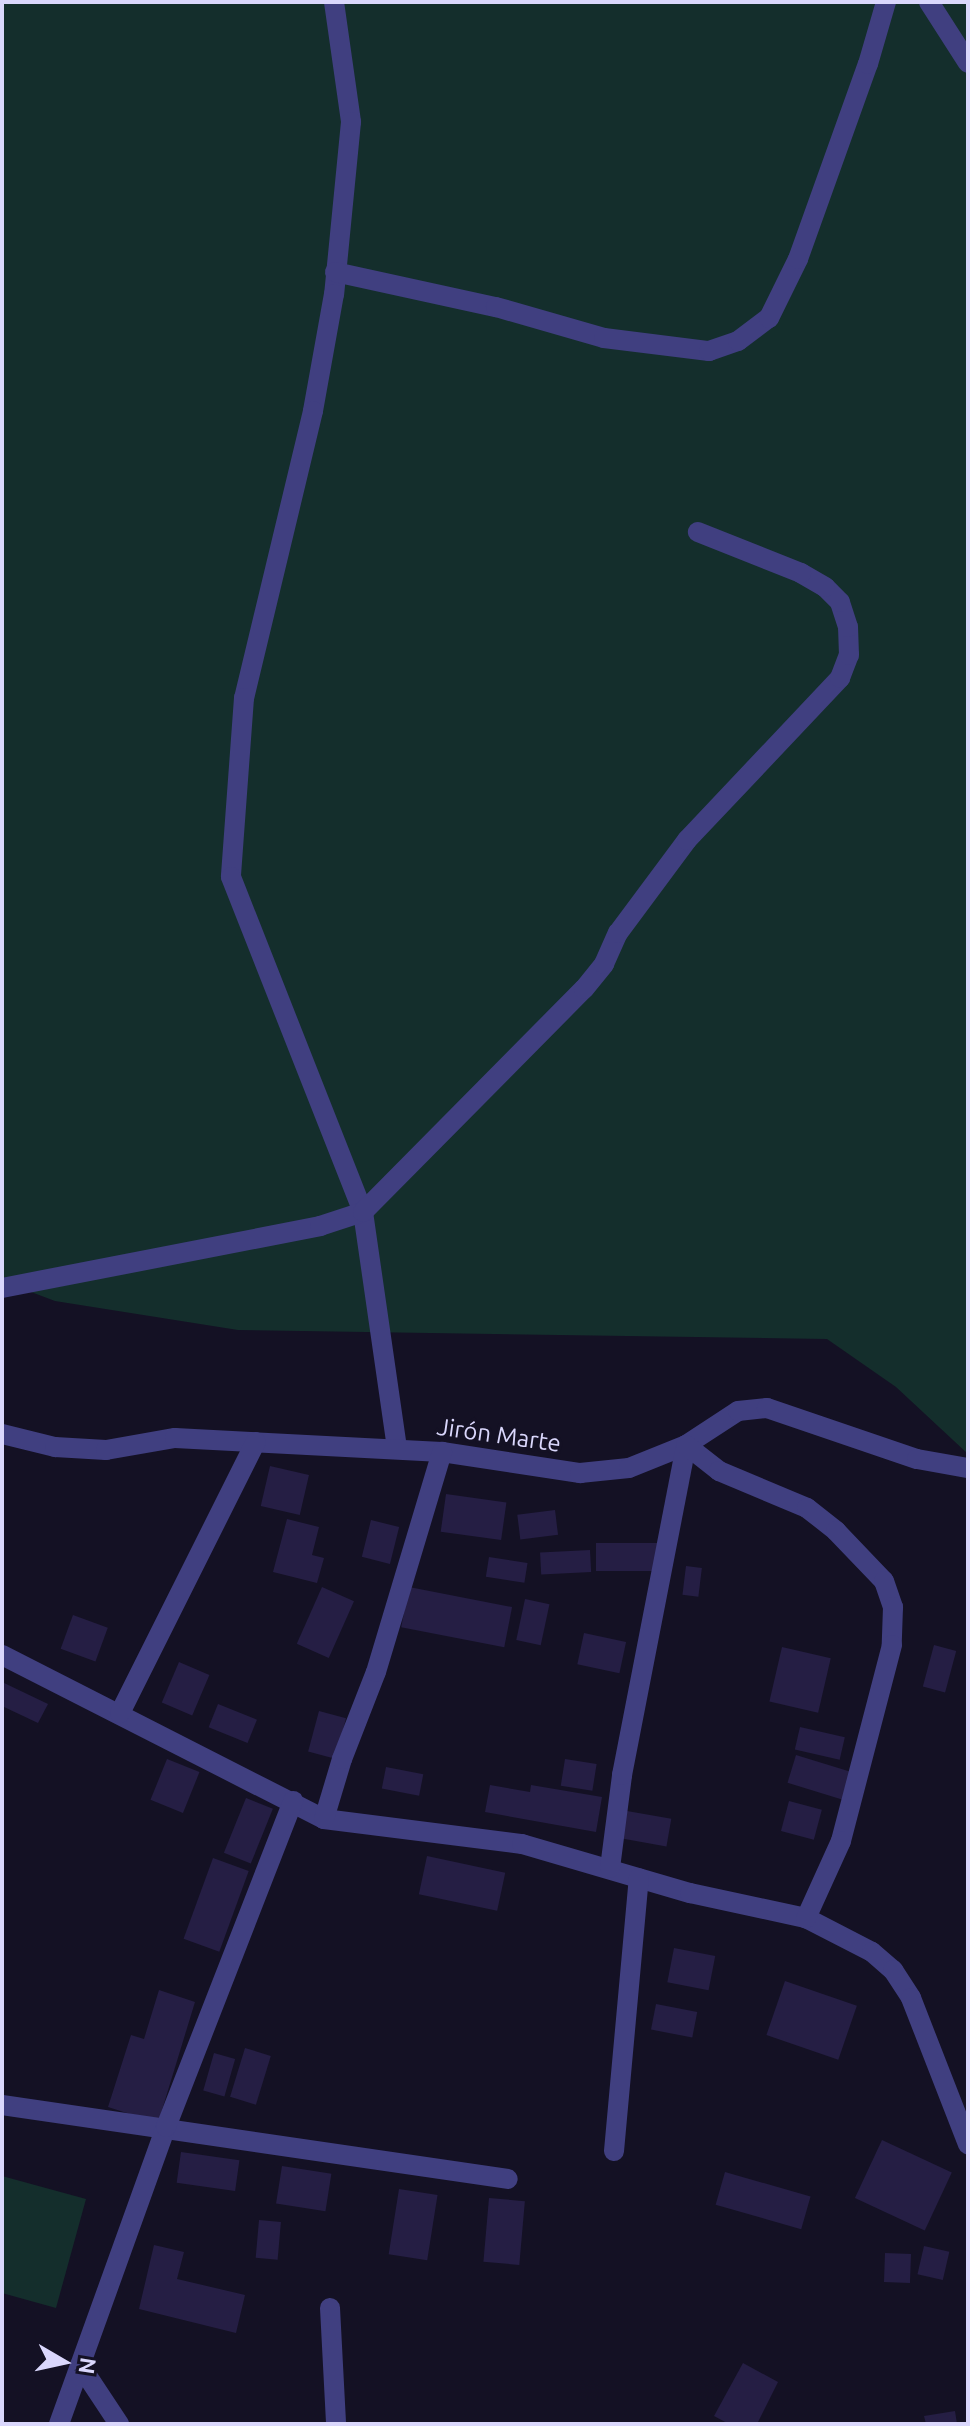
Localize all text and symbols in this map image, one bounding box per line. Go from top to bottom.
street label: Jirón Marte [435,1412,563,1458]
north arrow [24,2322,104,2402]
text: N [75,2356,102,2376]

